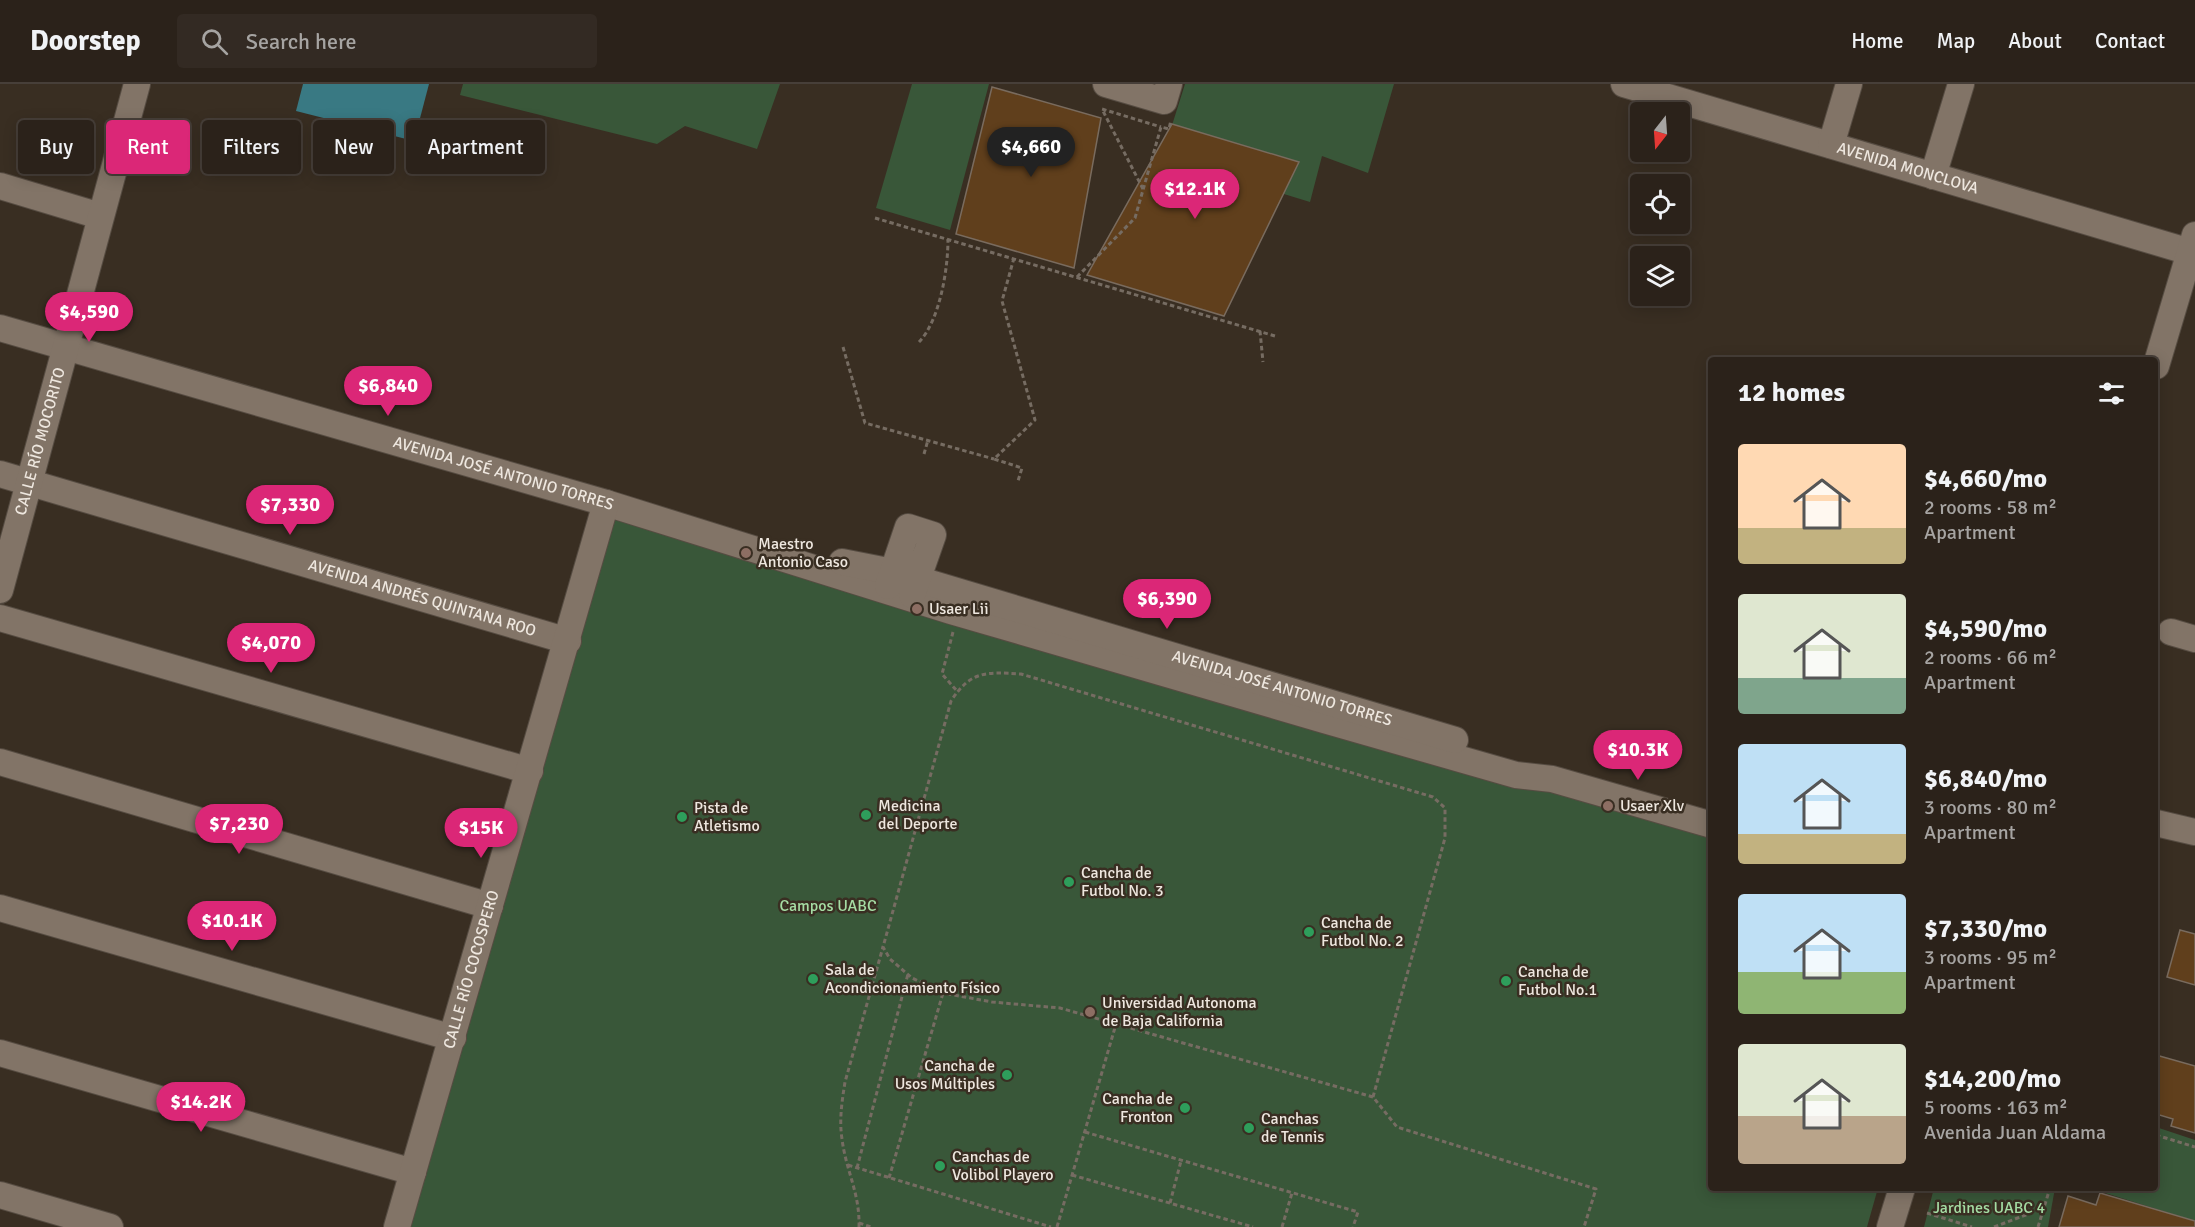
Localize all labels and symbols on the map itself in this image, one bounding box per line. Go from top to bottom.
north arrow [1630,102,1690,162]
pin: $4,660 [982,127,1080,178]
street label: AVENIDA MONCLOVA [1835,138,1981,199]
pin: $12.1K [1146,169,1244,220]
pin: $4,590 [40,292,138,343]
street label: CALLE RÍO MOCORITO [11,365,70,518]
pin: $6,840 [339,366,437,417]
street label: AVENIDA JOSÉ ANTONIO TORRES [391,432,616,515]
pin: $7,330 [241,485,339,536]
place label: Maestro Antonio Caso [758,534,848,572]
marker: Maestro Antonio Caso [739,546,753,560]
street label: AVENIDA ANDRÉS QUINTANA ROO [306,555,538,641]
pin: $6,390 [1118,579,1216,630]
place label: Usaer Lii [929,599,988,619]
marker: Usaer Lii [910,602,924,616]
pin: $4,070 [222,623,320,674]
street label: AVENIDA JOSÉ ANTONIO TORRES [1170,646,1395,731]
pin: $10.3K [1589,730,1687,781]
place label: Medicina del Deporte [878,796,958,834]
place label: Usaer Xlv [1620,796,1685,816]
place label: Pista de Atletismo [694,798,760,836]
marker: Usaer Xlv [1601,799,1615,813]
pin: $7,230 [190,804,288,855]
pin: $15K [445,808,517,859]
marker: Medicina del Deporte [859,808,873,822]
marker: Pista de Atletismo [675,810,689,824]
place label: Cancha de Futbol No. 3 [1081,863,1164,901]
marker: Cancha de Futbol No. 3 [1062,875,1076,889]
street label: CALLE RÍO COCOSPERO [439,888,504,1051]
park label: Campos UABC [779,896,877,916]
pin: $10.1K [183,901,281,952]
place label: Cancha de Futbol No. 2 [1321,913,1404,951]
marker: Cancha de Futbol No. 2 [1302,925,1316,939]
place label: Sala de Acondicionamiento Físico [825,960,1000,998]
place label: Cancha de Futbol No.1 [1518,962,1597,1000]
marker: Sala de Acondicionamiento Físico [806,972,820,986]
marker: Cancha de Futbol No.1 [1499,974,1513,988]
place label: Universidad Autonoma de Baja California [1102,993,1257,1031]
marker: Universidad Autonoma de Baja California [1083,1005,1097,1019]
place label: Cancha de Usos Múltiples [895,1056,995,1094]
marker: Cancha de Usos Múltiples [1000,1068,1014,1082]
pin: $14.2K [152,1082,250,1133]
place label: Cancha de Fronton [1102,1089,1173,1127]
marker: Cancha de Fronton [1178,1101,1192,1115]
place label: Canchas de Tennis [1261,1109,1324,1147]
marker: Canchas de Tennis [1242,1121,1256,1135]
place label: Canchas de Volibol Playero [952,1147,1054,1185]
marker: Canchas de Volibol Playero [933,1159,947,1173]
park label: Jardines UABC 4 [1933,1198,2045,1218]

